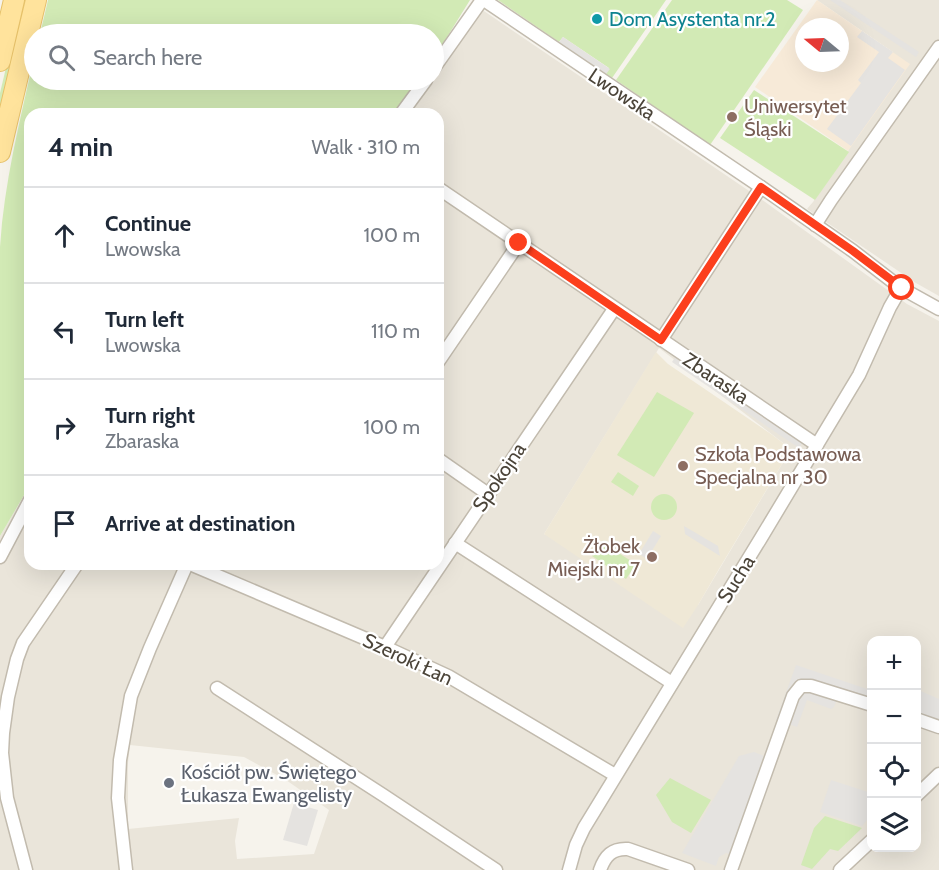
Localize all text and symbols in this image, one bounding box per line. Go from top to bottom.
place label: Dom Asystenta nr.2 [609,7,776,31]
marker: Dom Asystenta nr.2 [590,12,604,26]
north arrow [795,18,849,72]
search box [24,24,444,90]
icon: search [45,41,78,74]
text: Search here [93,44,202,71]
street label: Lwowska [584,63,660,125]
place label: Uniwersytet Śląski [744,94,847,141]
marker: Uniwersytet Śląski [725,110,739,124]
text: 4 min [48,131,113,163]
text: Walk · 310 m [312,135,420,159]
text: Continue [105,210,191,237]
icon: ahead [48,219,81,252]
text: 100 m [364,223,420,247]
route end [505,229,531,255]
text: Lwowska [105,237,181,261]
route start [888,274,914,300]
text: Turn left [105,306,184,333]
icon: left [48,315,81,348]
text: 110 m [371,319,420,343]
text: Lwowska [105,333,181,357]
street label: Zbaraska [679,347,754,409]
text: Turn right [105,402,195,429]
icon: right [48,411,81,444]
text: 100 m [364,415,420,439]
text: Zbaraska [105,429,179,453]
street label: Spokojna [467,438,531,516]
place label: Szkoła Podstawowa Specjalna nr 30 [695,442,862,489]
marker: Szkoła Podstawowa Specjalna nr 30 [676,459,690,473]
icon: arrive [48,507,81,540]
text: Arrive at destination [105,510,295,537]
place label: Żłobek Miejski nr 7 [547,534,640,581]
marker: Żłobek Miejski nr 7 [645,550,659,564]
street label: Sucha [712,550,760,607]
street label: Szeroki Łan [359,628,457,690]
map controls [867,636,921,852]
button: + [867,636,921,690]
button: − [867,690,921,744]
button: locate [867,744,921,798]
place label: Kościół pw. Świętego Łukasza Ewangelisty [181,760,357,807]
marker: Kościół pw. Świętego Łukasza Ewangelisty [162,776,176,790]
button: layers [867,798,921,852]

